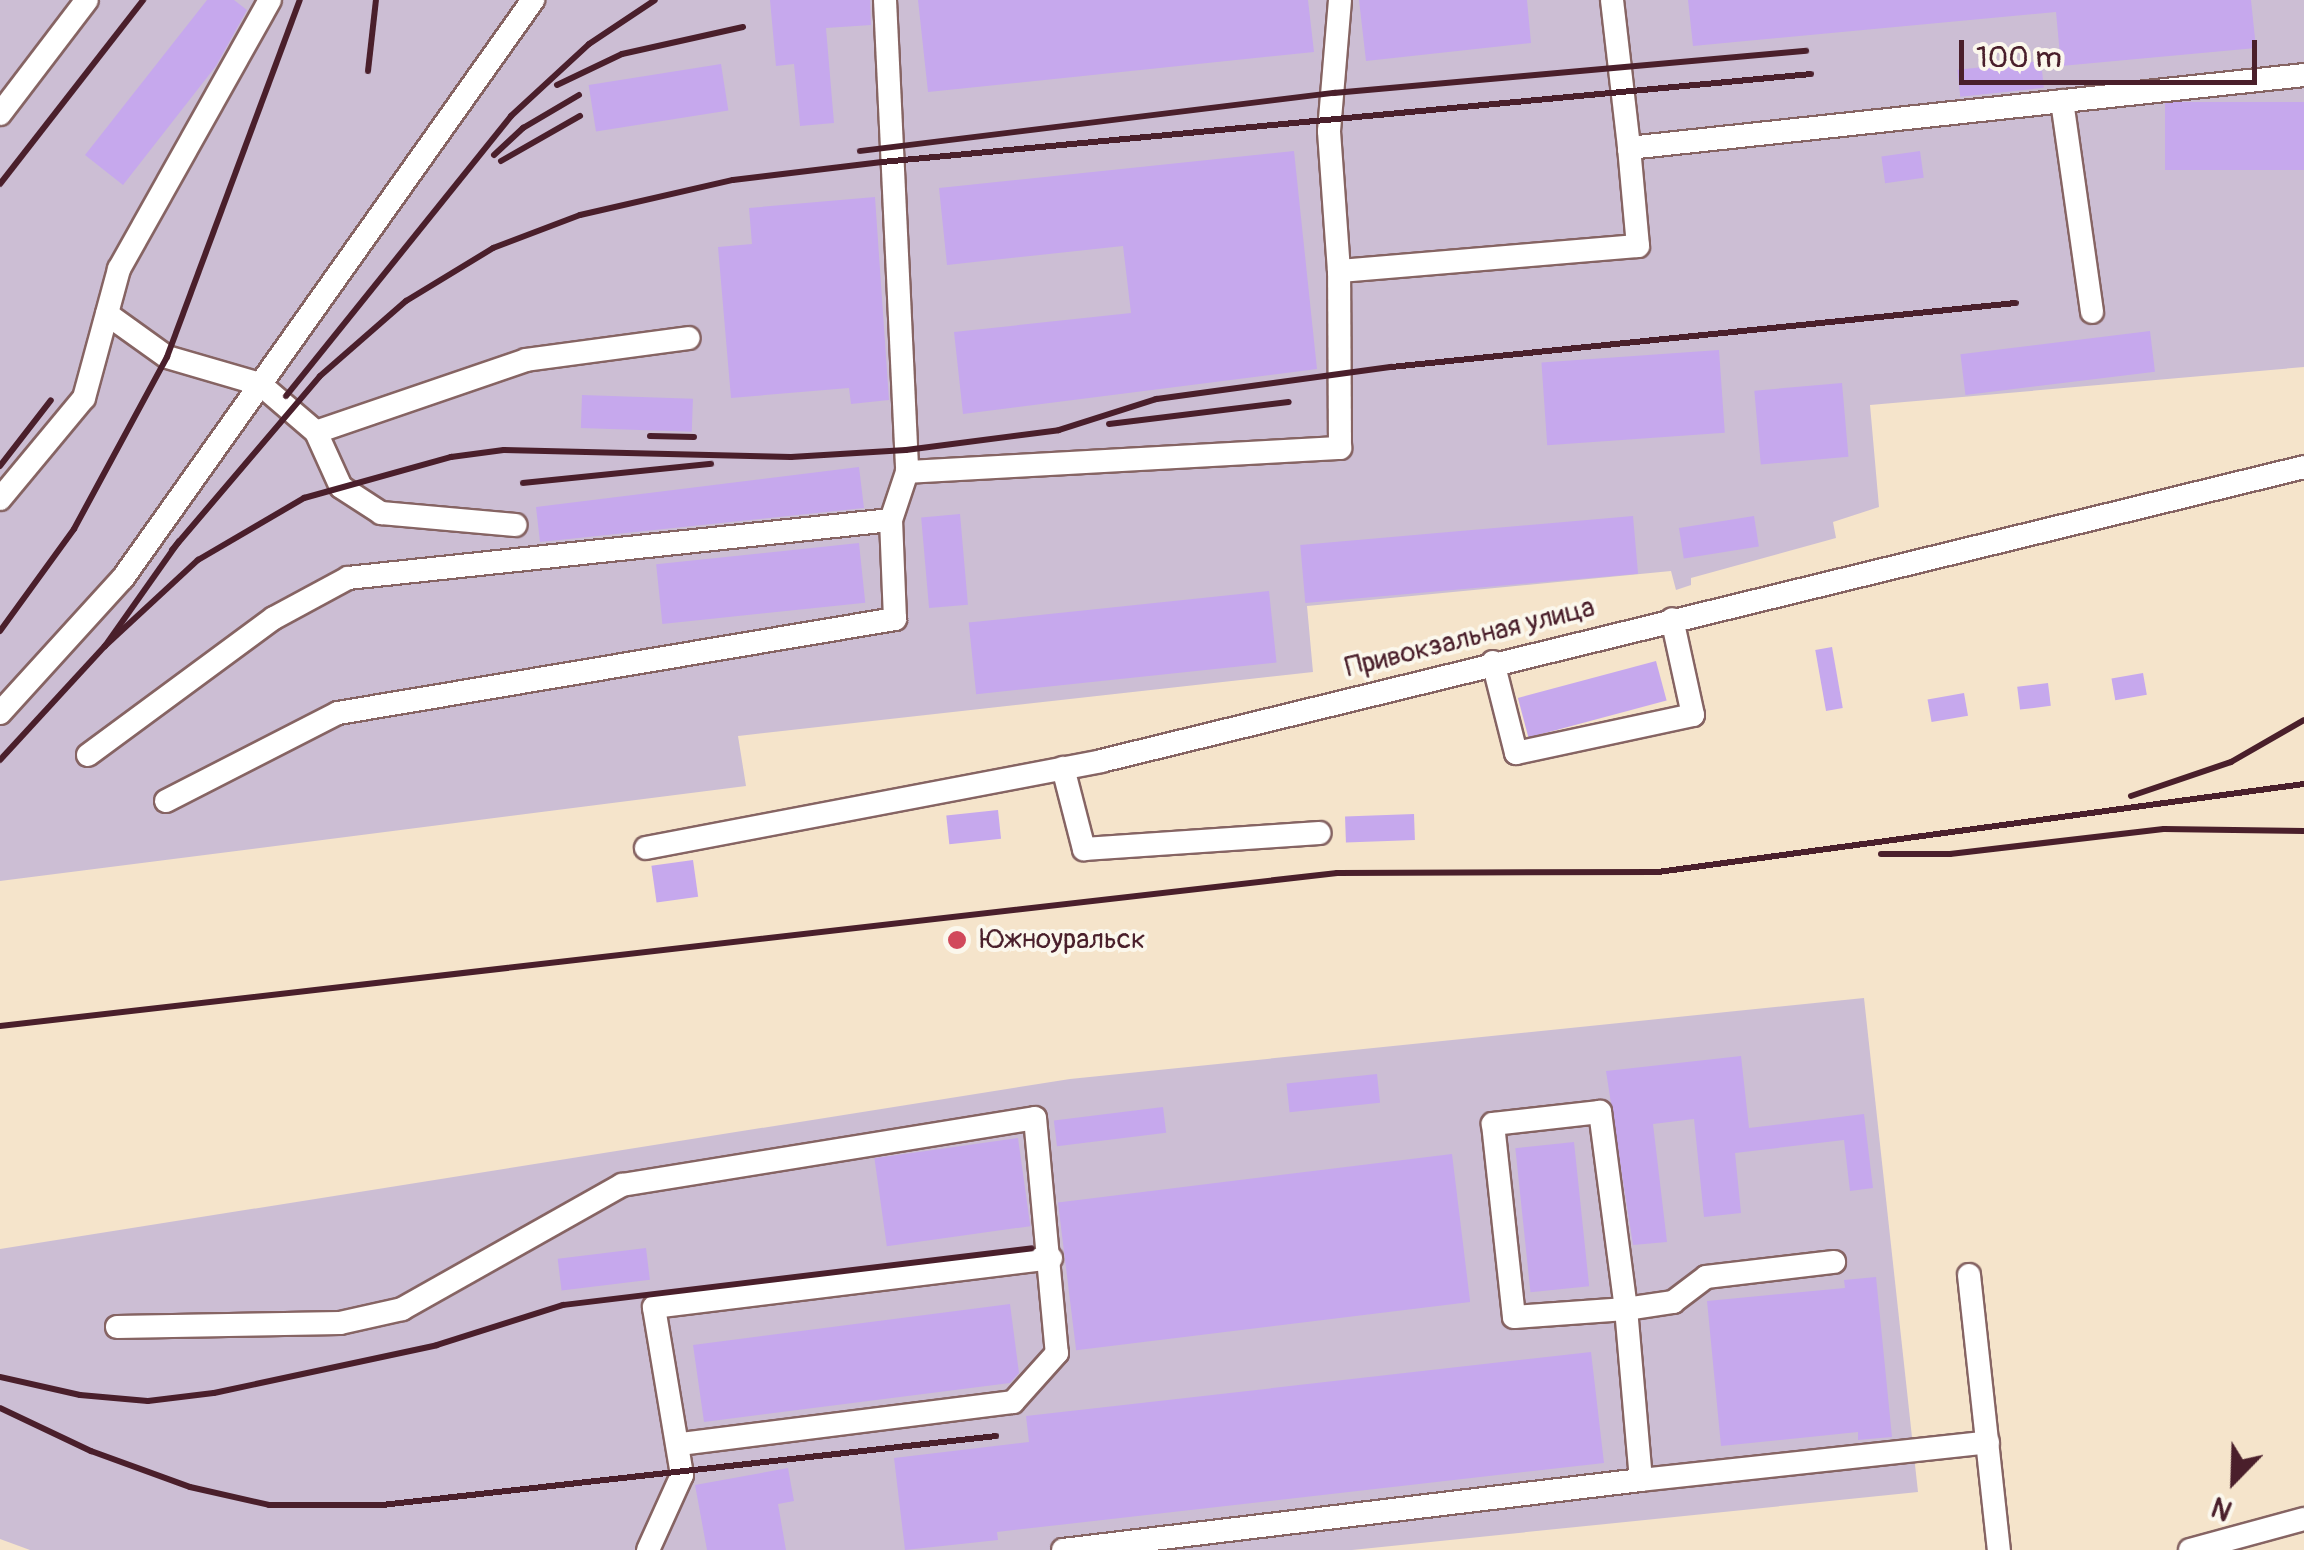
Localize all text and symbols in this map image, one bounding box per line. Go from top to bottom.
scale bar [1964,20,2262,82]
text: 100 m [1976,39,2062,76]
street label: Привокзальная улица [1342,591,1598,685]
place label: Южноуральск [980,923,1146,957]
marker: Южноуральск [944,927,970,953]
north arrow [2184,1430,2284,1530]
text: N [2207,1488,2238,1528]

